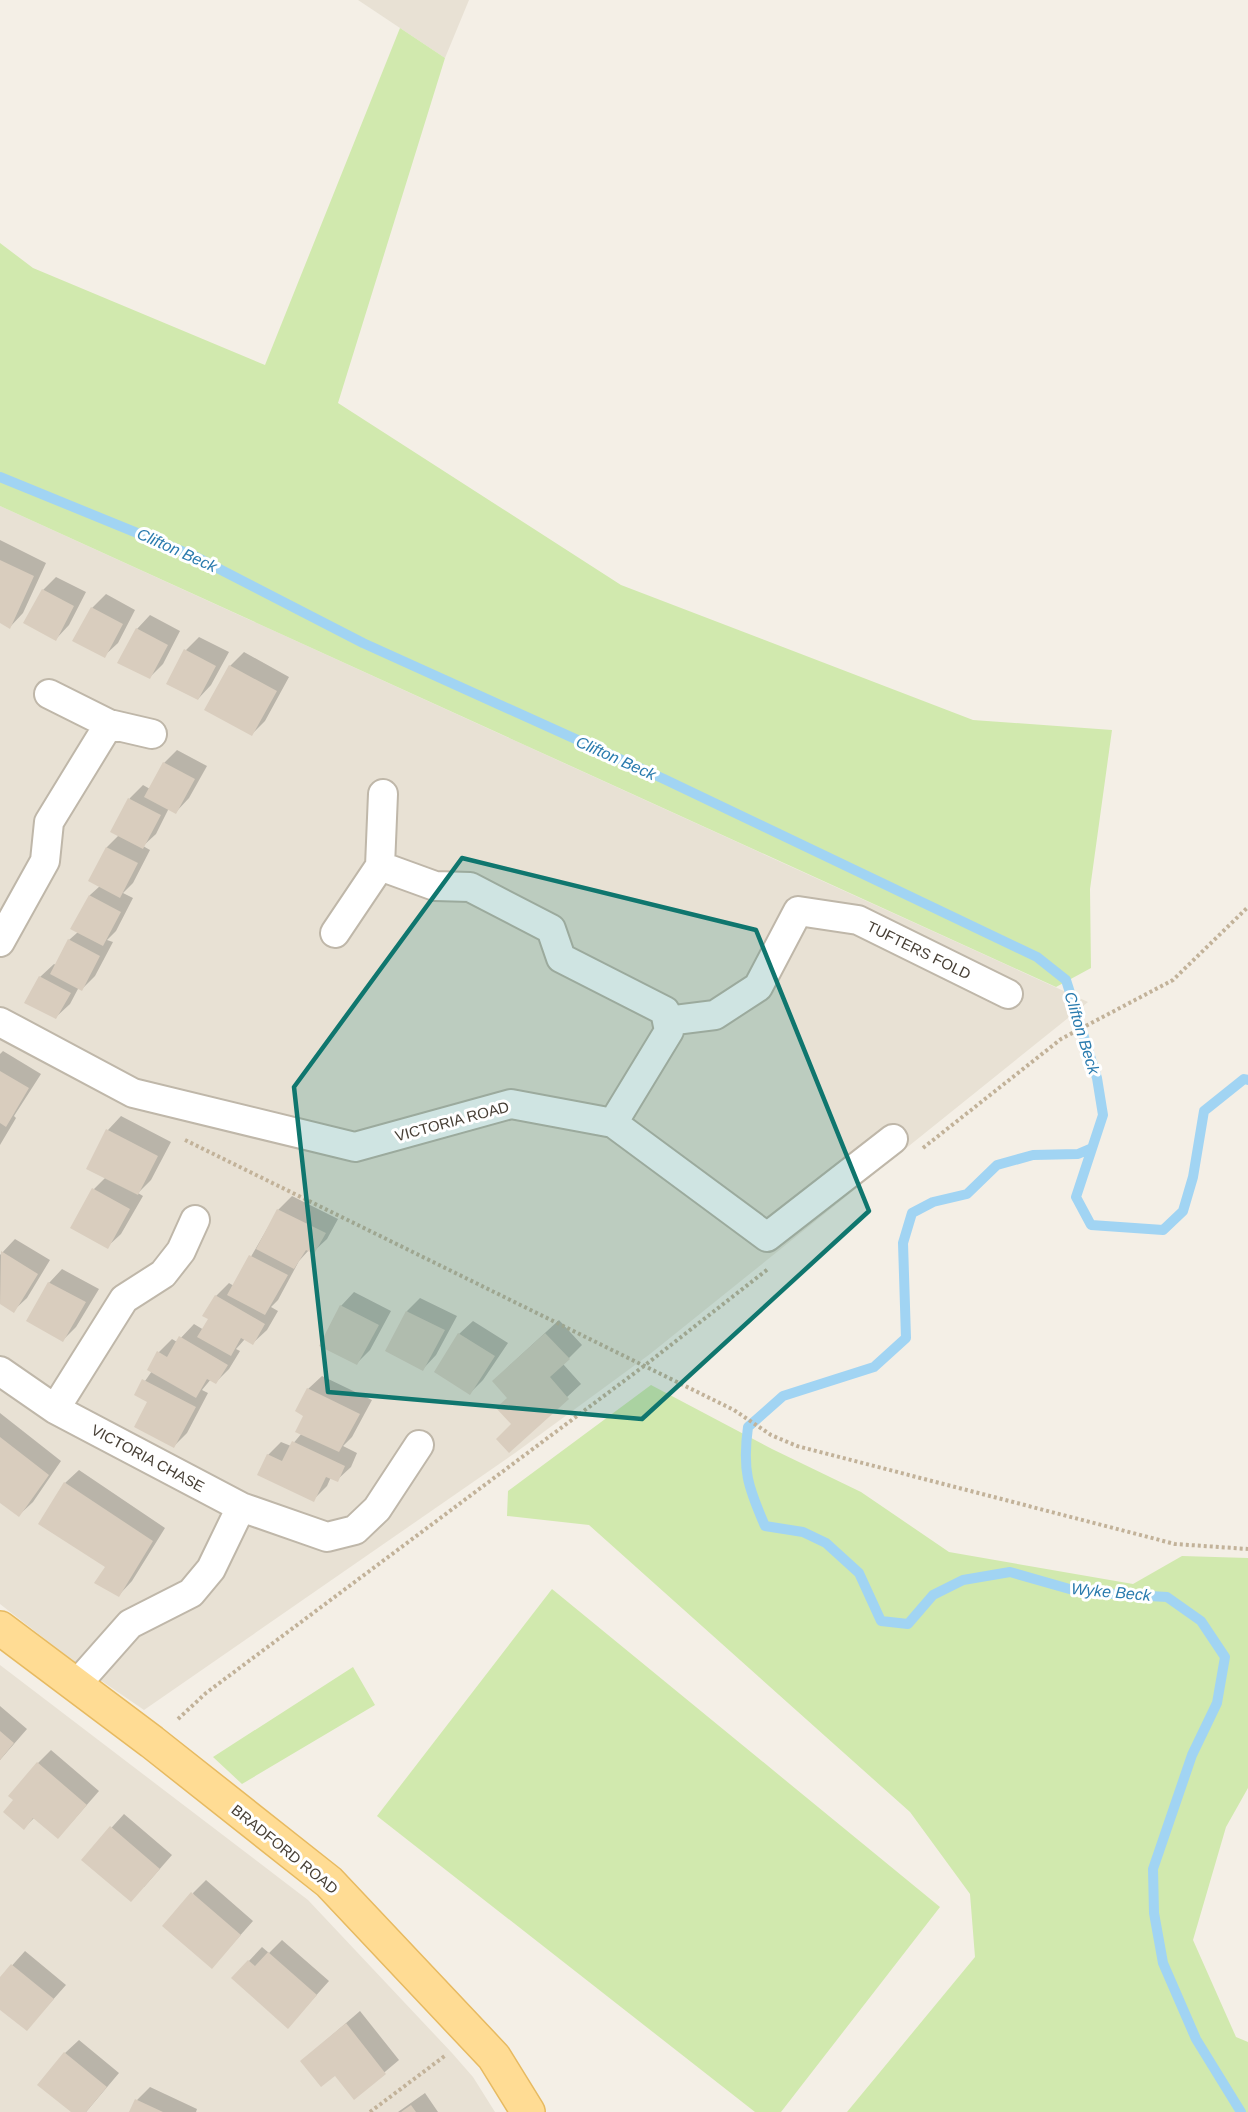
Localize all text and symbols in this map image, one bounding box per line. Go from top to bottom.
water label: Clifton Beck [135,525,220,576]
water label: Clifton Beck [574,733,659,784]
street label: TUFTERS FOLD [864,918,974,983]
water label: Clifton Beck [1061,990,1103,1077]
street label: VICTORIA ROAD [393,1098,511,1144]
street label: VICTORIA CHASE [89,1421,207,1495]
water label: Wyke Beck [1070,1580,1153,1604]
street label: BRADFORD ROAD [228,1801,342,1897]

